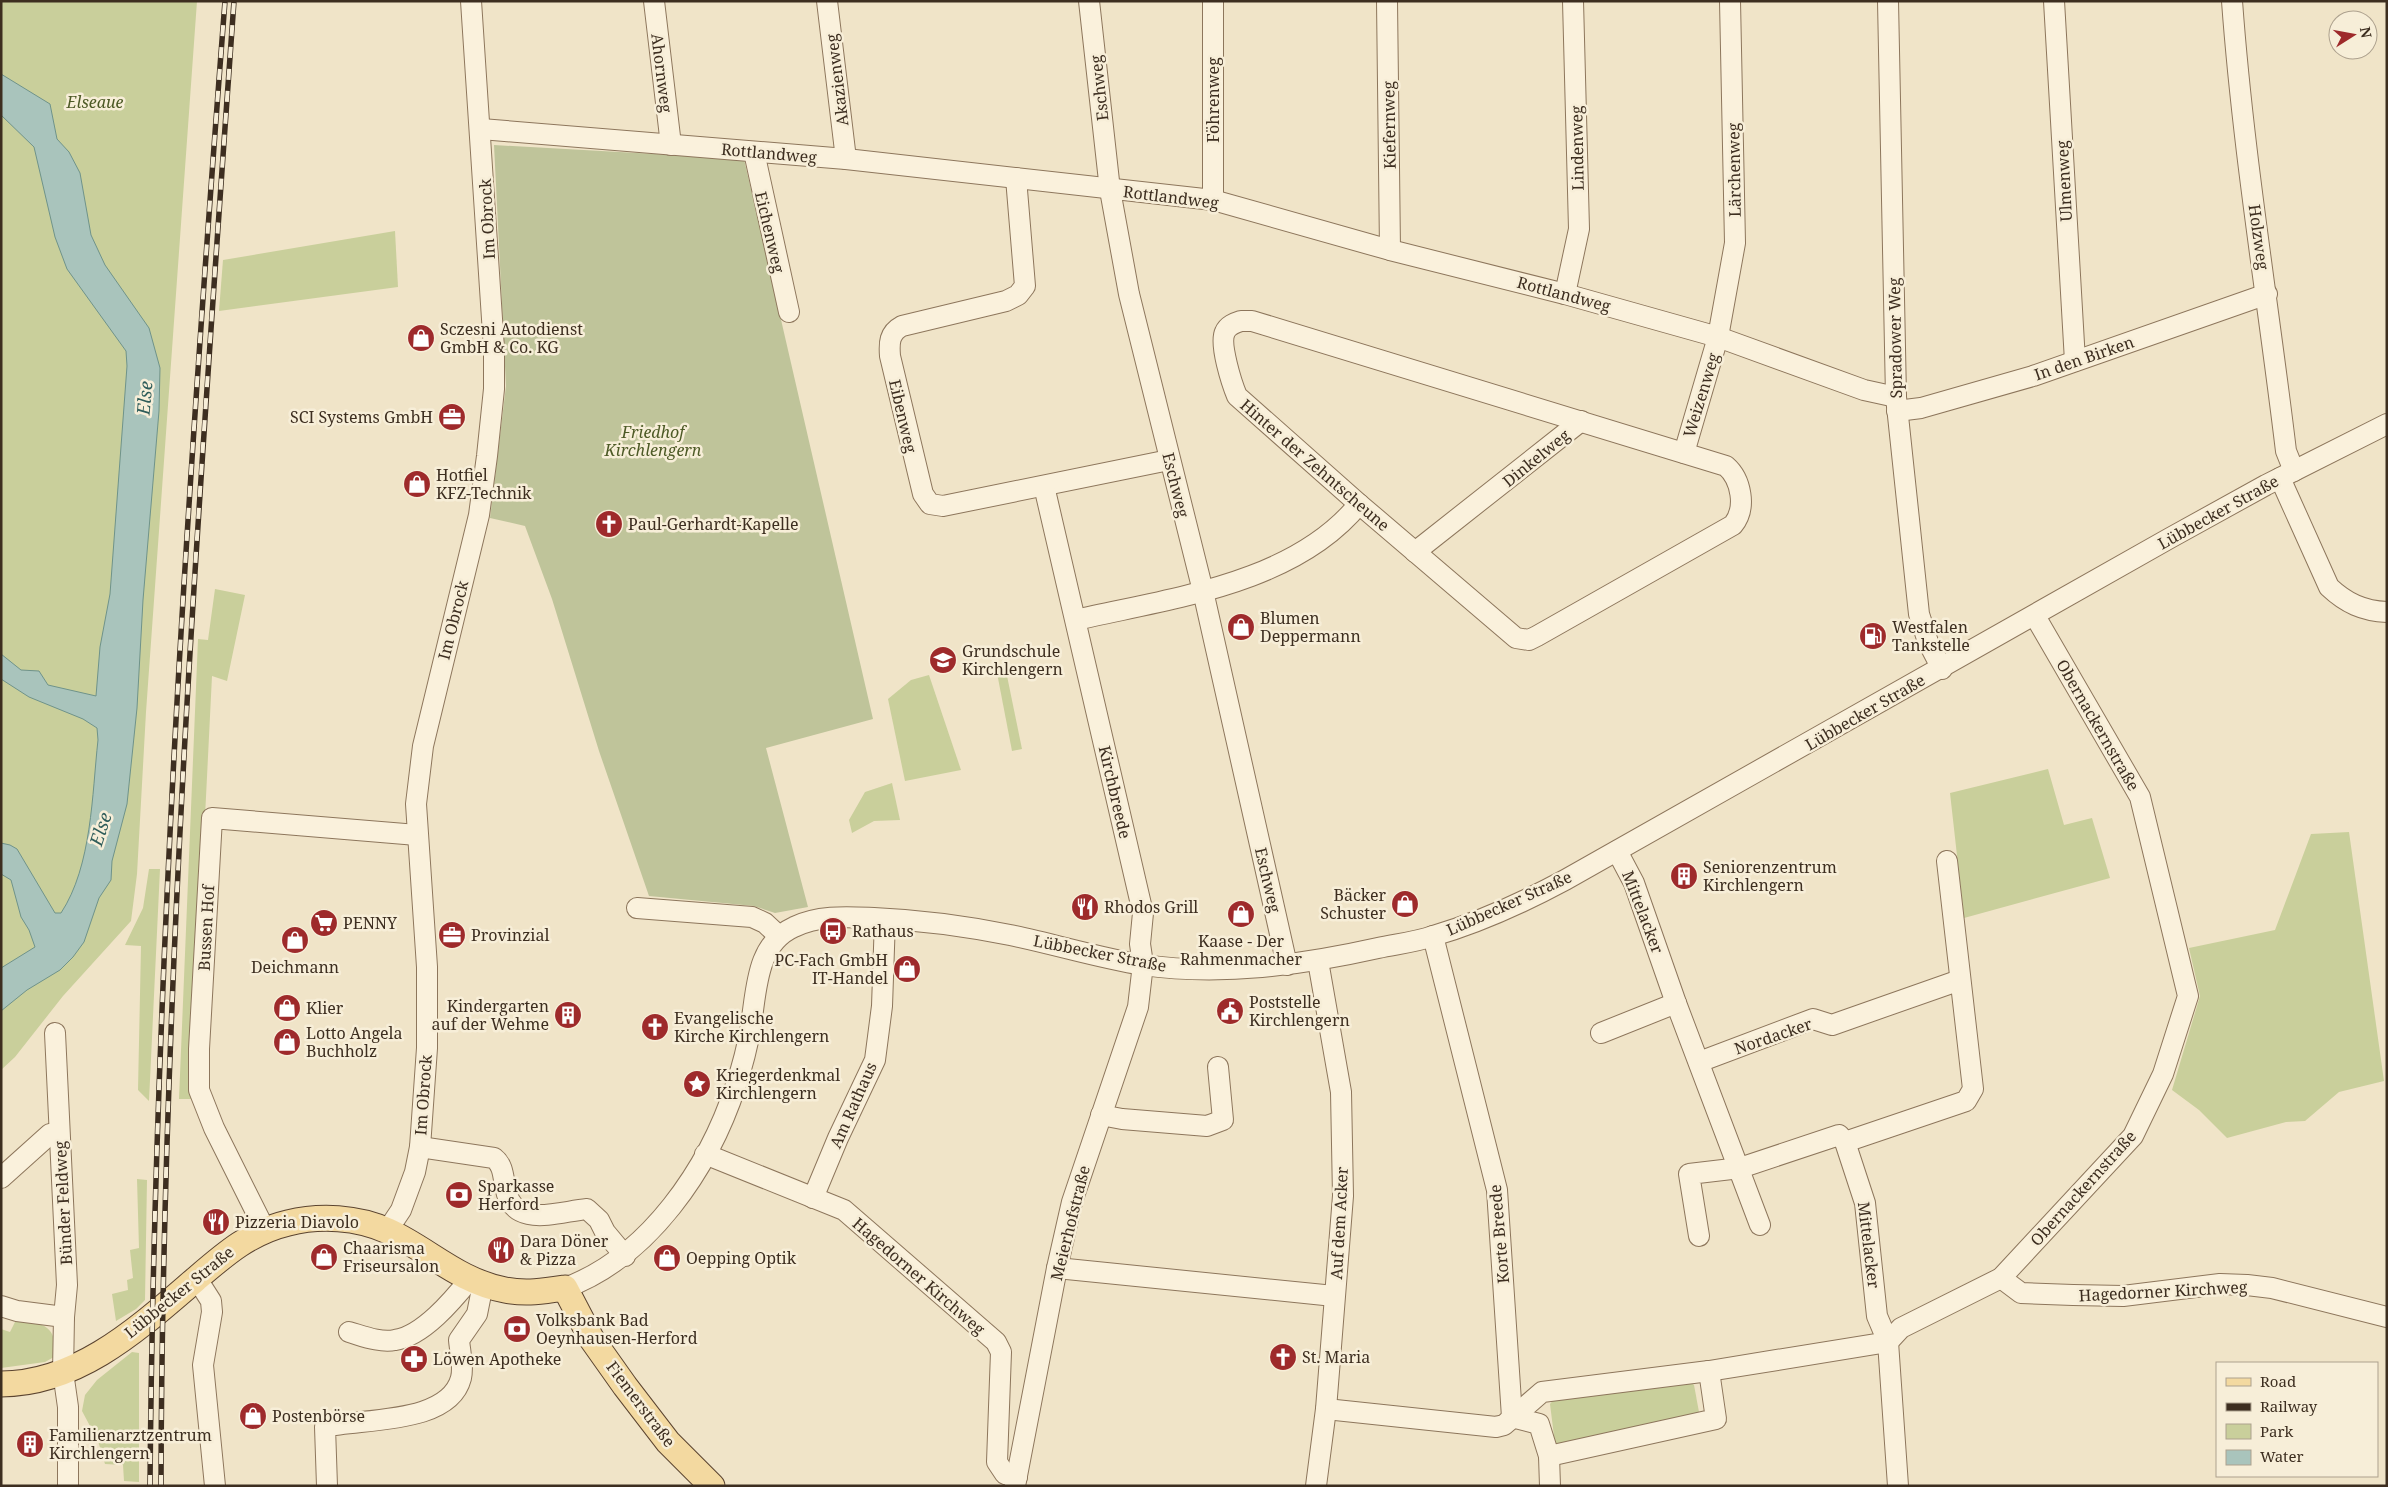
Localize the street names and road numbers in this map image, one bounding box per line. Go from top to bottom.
street label: Ahornweg [646,32,678,114]
street label: Akazienweg [820,32,854,127]
street label: Eschweg [1085,54,1113,122]
street label: Föhrenweg [1202,57,1224,143]
street label: Kiefernweg [1377,80,1401,169]
street label: Lindenweg [1565,105,1589,191]
street label: Lärchenweg [1722,122,1746,217]
street label: Rottlandweg [720,138,818,168]
street label: Ulmenweg [2051,139,2077,222]
street label: Im Obrock [474,177,500,260]
street label: Rottlandweg [1122,180,1220,214]
street label: Eichenweg [750,189,790,275]
street label: Holzweg [2244,203,2275,272]
street label: Rottlandweg [1515,271,1614,317]
street label: Spradower Weg [1883,277,1907,399]
street label: In den Birken [2031,331,2137,385]
street label: Weizenweg [1678,350,1724,440]
street label: Eibenweg [884,377,922,455]
street label: Hinter der Zehntscheune [1236,394,1394,536]
street label: Dinkelweg [1498,424,1575,492]
street label: Eschweg [1157,450,1195,520]
street label: Lübbecker Straße [2154,470,2282,554]
street label: Im Obrock [433,578,474,662]
street label: Obernackernstraße [2051,655,2145,795]
street label: Lübbecker Straße [1801,669,1929,755]
street label: Kirchbreede [1094,743,1136,841]
street label: Eschweg [1250,845,1286,915]
street label: Lübbecker Straße [1443,865,1575,941]
street label: Mittelacker [1617,867,1669,957]
street label: Bussen Hof [193,882,219,971]
street label: Lübbecker Straße [1032,929,1168,977]
street label: Nordacker [1731,1012,1815,1060]
street label: Im Obrock [409,1053,437,1136]
street label: Am Rathaus [824,1058,882,1152]
street label: Obernackernstraße [2025,1125,2141,1251]
street label: Bünder Feldweg [49,1140,77,1266]
street label: Meierhofstraße [1045,1163,1095,1283]
street label: Auf dem Acker [1325,1166,1353,1280]
street label: Korte Breede [1484,1183,1514,1285]
street label: Mittelacker [1853,1201,1885,1290]
street label: Hagedorner Kirchweg [848,1212,990,1340]
street label: Lübbecker Straße [120,1241,238,1343]
street label: Hagedorner Kirchweg [2078,1276,2248,1306]
street label: Fiemerstraße [601,1357,681,1451]

